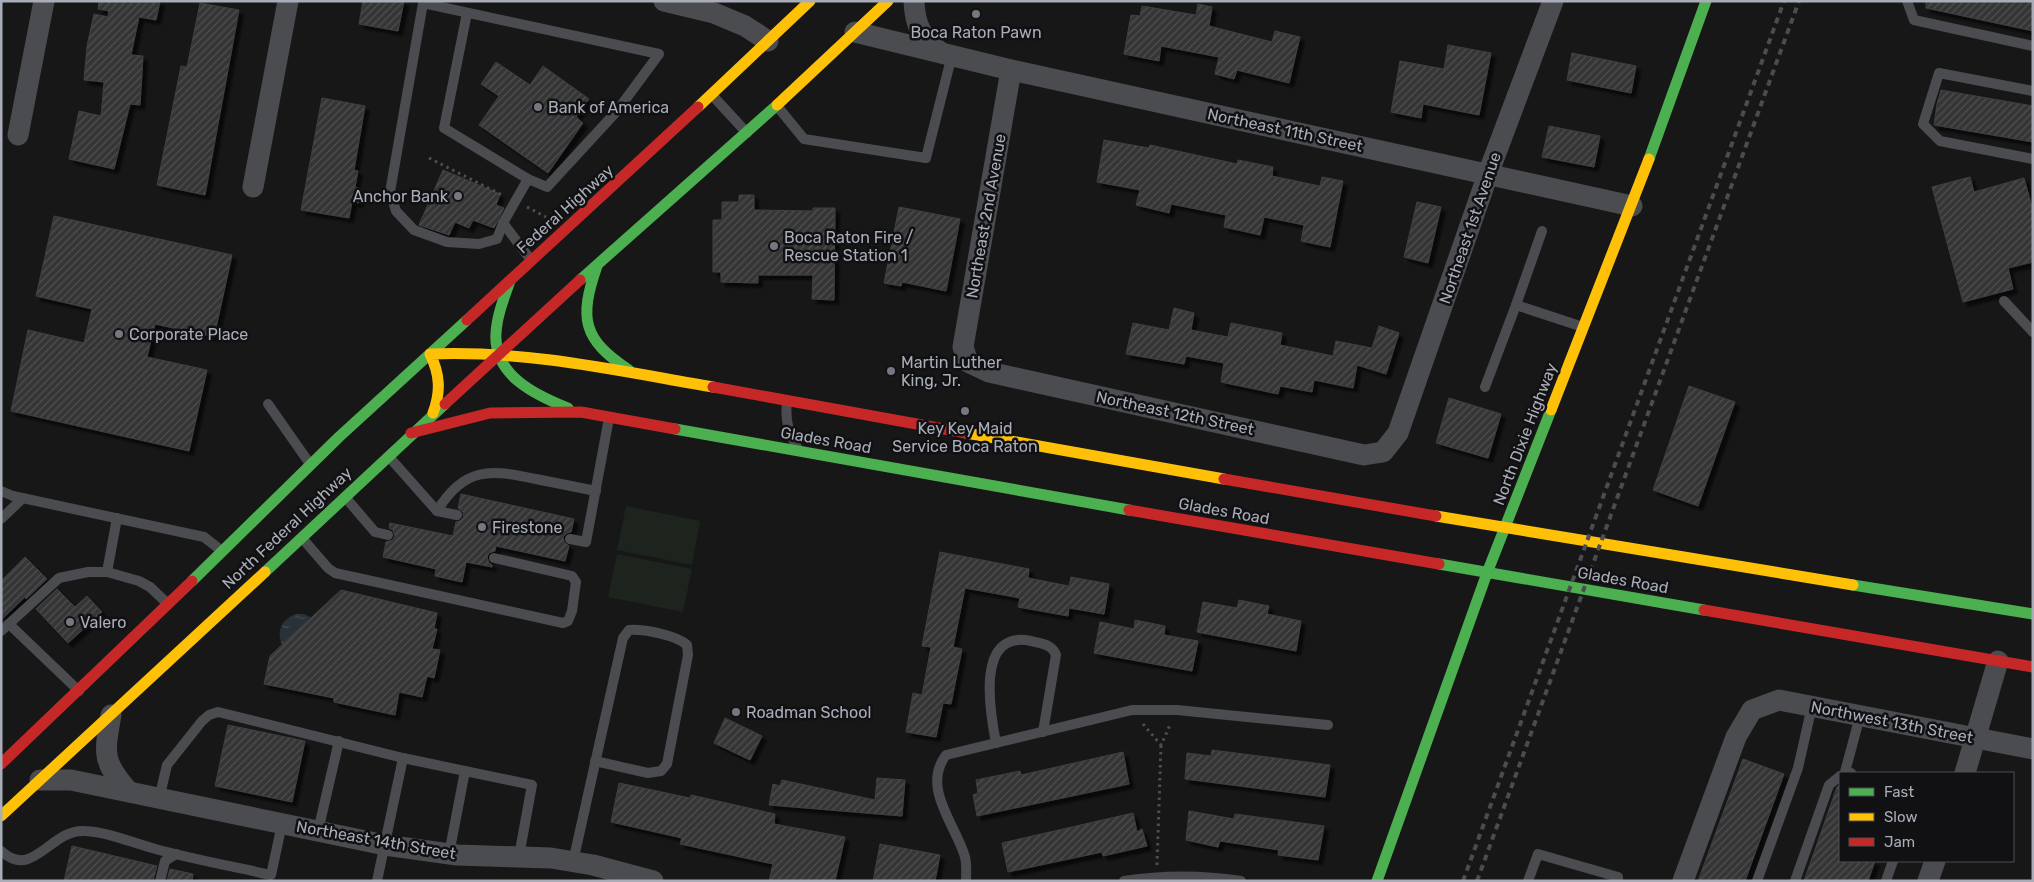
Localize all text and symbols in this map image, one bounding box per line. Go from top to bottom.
marker: Boca Raton Pawn [970,8,982,20]
place label: Boca Raton Pawn [910,23,1042,42]
place label: Bank of America [548,98,669,117]
marker: Bank of America [532,101,544,113]
street label: Northeast 11th Street [1206,104,1364,156]
street label: Northeast 2nd Avenue [962,132,1010,300]
street label: Northeast 1st Avenue [1435,150,1505,306]
street label: Federal Highway [513,160,617,257]
place label: Anchor Bank [353,187,449,206]
marker: Anchor Bank [452,190,464,202]
place label: Boca Raton Fire / Rescue Station 1 [784,228,914,265]
marker: Boca Raton Fire / Rescue Station 1 [768,240,780,252]
place label: Corporate Place [129,325,248,344]
marker: Corporate Place [113,328,125,340]
place label: Martin Luther King, Jr. [901,353,1002,390]
street label: North Dixie Highway [1489,360,1561,508]
marker: Martin Luther King, Jr. [885,365,897,377]
street label: Northeast 12th Street [1094,387,1256,439]
marker: Key Key Maid Service Boca Raton [959,405,971,417]
place label: Key Key Maid Service Boca Raton [892,419,1038,456]
street label: Glades Road [779,423,873,457]
street label: North Federal Highway [218,463,356,593]
street label: Glades Road [1177,494,1271,528]
place label: Firestone [492,518,562,537]
marker: Firestone [476,521,488,533]
street label: Glades Road [1576,563,1670,597]
place label: Valero [80,613,126,632]
marker: Valero [64,616,76,628]
street label: Northwest 13th Street [1809,697,1975,747]
place label: Roadman School [746,703,871,722]
marker: Roadman School [730,706,742,718]
legend [1839,772,2014,862]
text: Fast [1884,783,1914,801]
text: Slow [1884,808,1917,826]
street label: Northeast 14th Street [295,817,457,863]
text: Jam [1884,833,1915,851]

